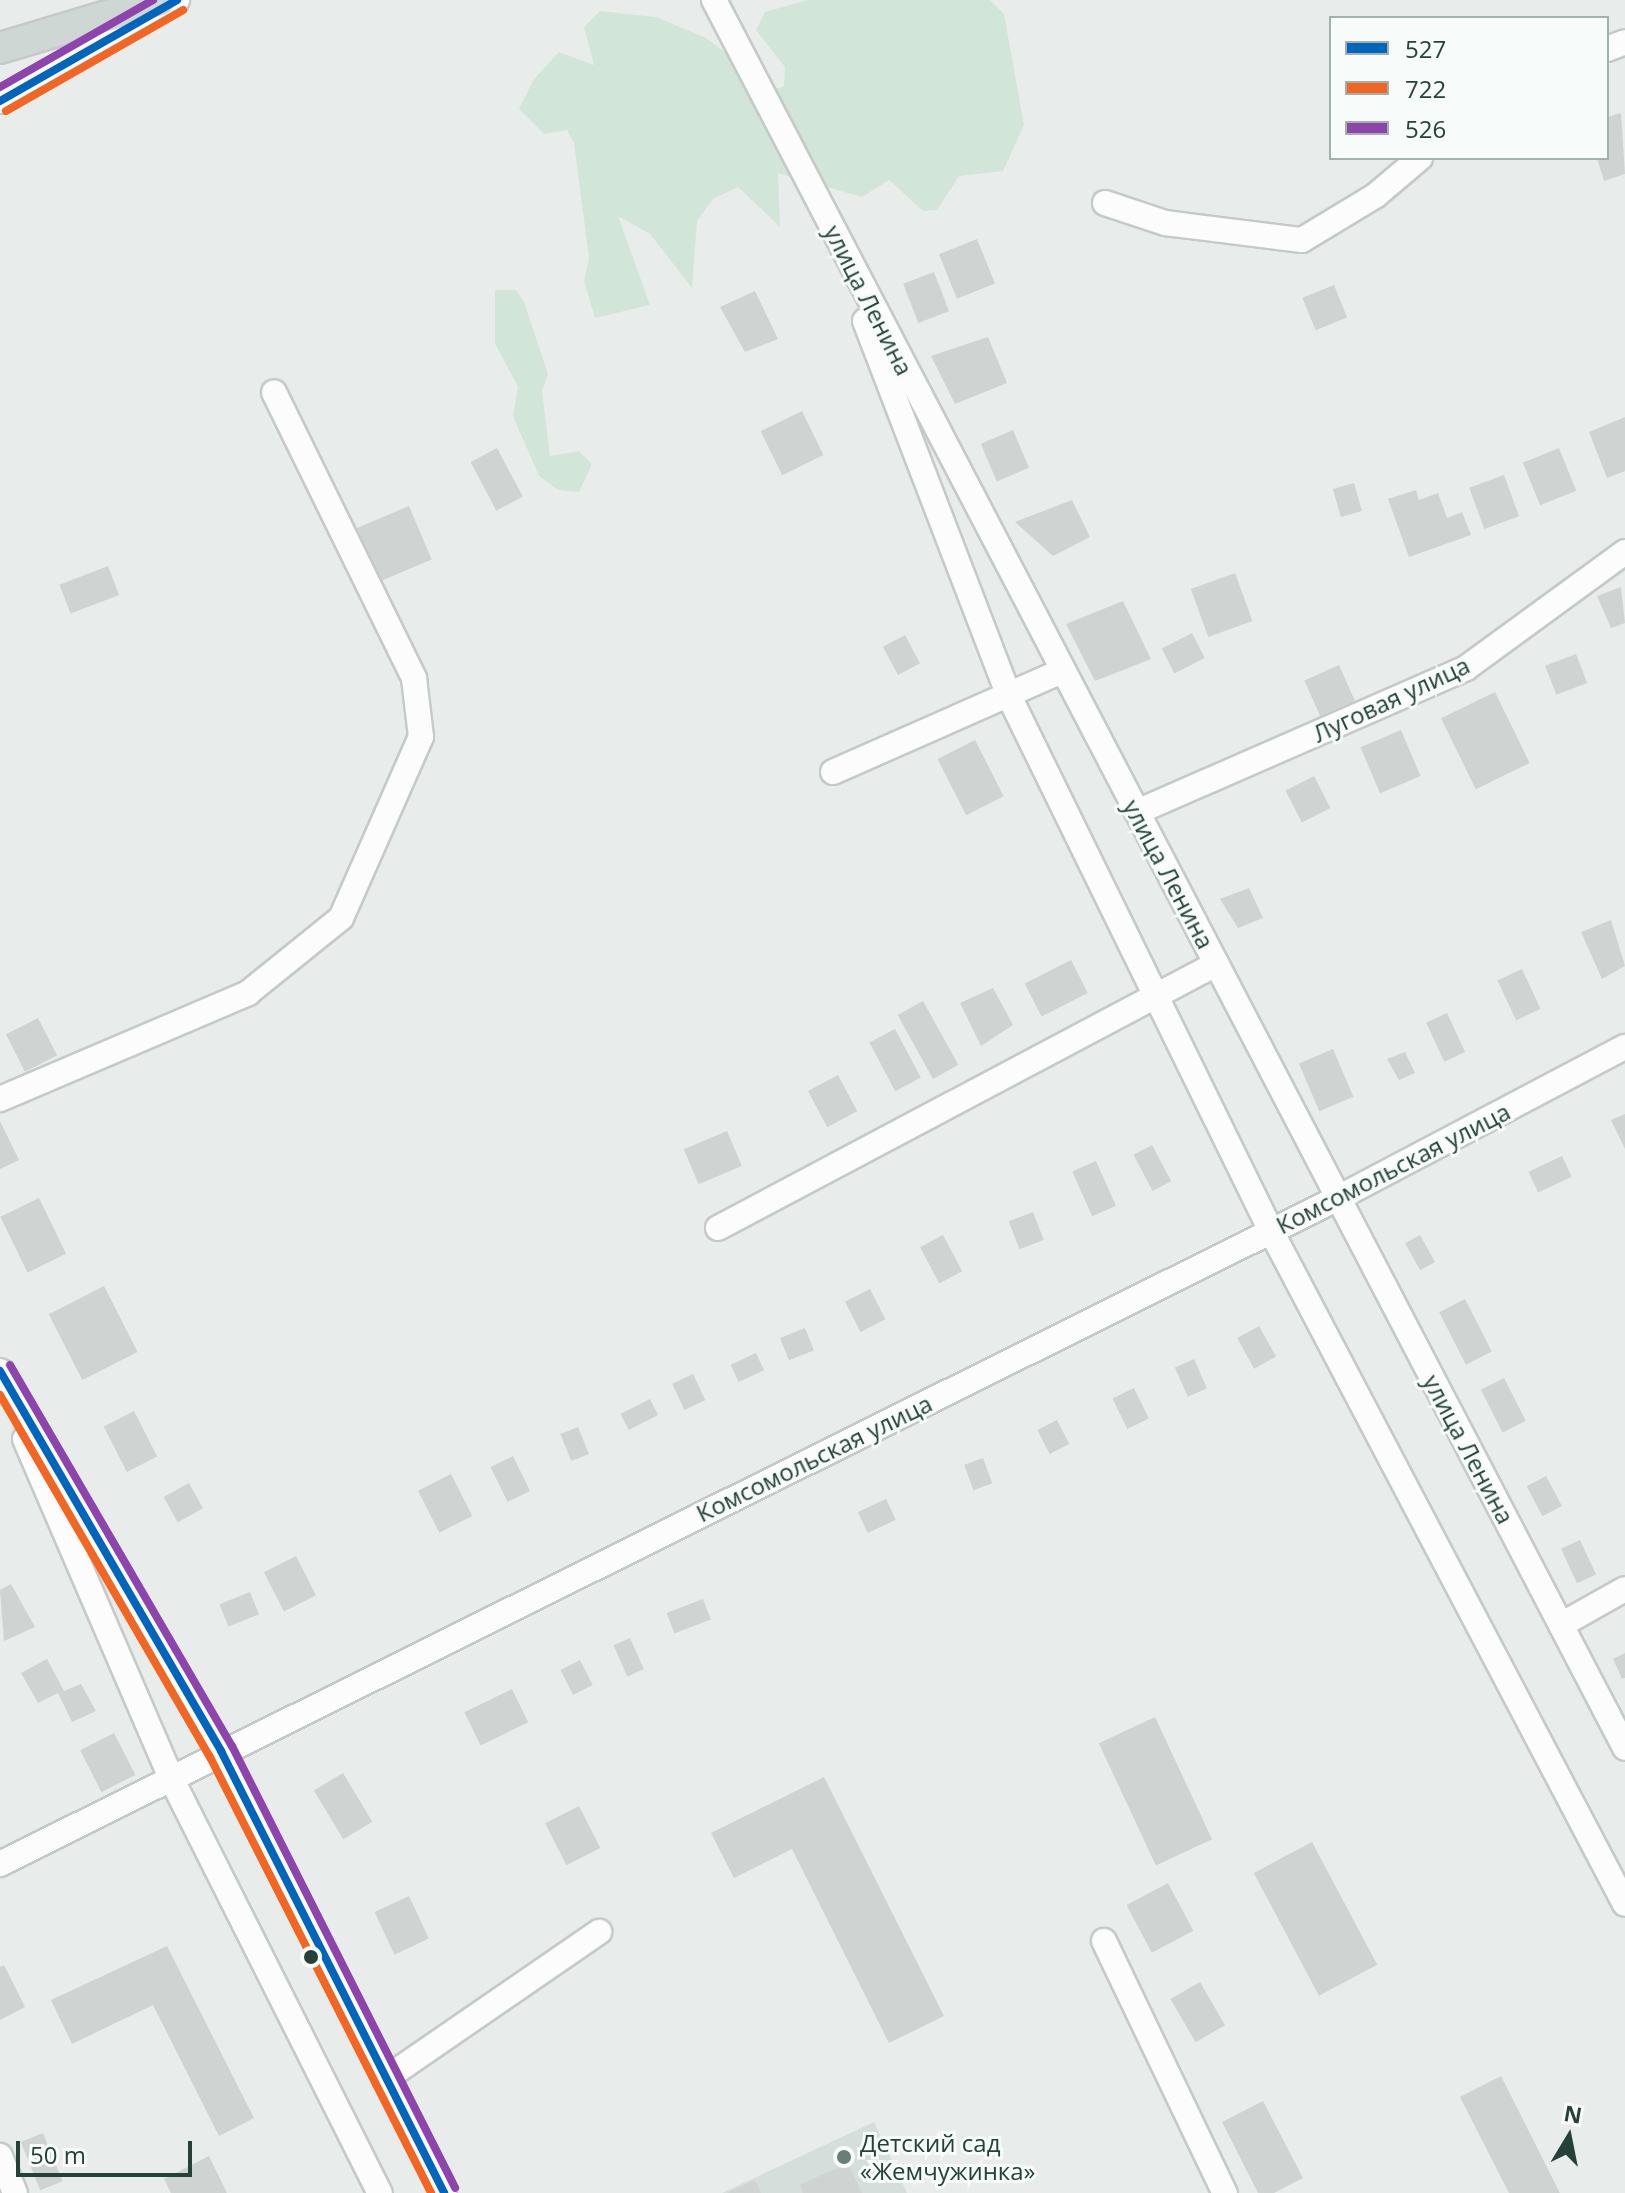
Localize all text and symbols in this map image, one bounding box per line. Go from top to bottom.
legend [1329,16,1609,160]
text: 527 [1405,32,1446,65]
text: 722 [1405,72,1446,105]
text: 526 [1405,112,1446,145]
street label: улица Ленина [819,220,919,380]
street label: Луговая улица [1308,650,1474,748]
street label: улица Ленина [1118,794,1220,954]
street label: Комсомольская улица [1271,1096,1515,1240]
street label: улица Ленина [1418,1369,1520,1529]
street label: Комсомольская улица [691,1388,937,1528]
unlabelled marker [303,1949,319,1965]
north arrow [1529,2097,1609,2177]
text: N [1562,2097,1585,2130]
scale bar [20,2125,196,2175]
place label: Детский сад «Жемчужинка» [860,2129,1035,2185]
text: 50 m [30,2138,86,2171]
marker: Детский сад «Жемчужинка» [835,2148,853,2166]

